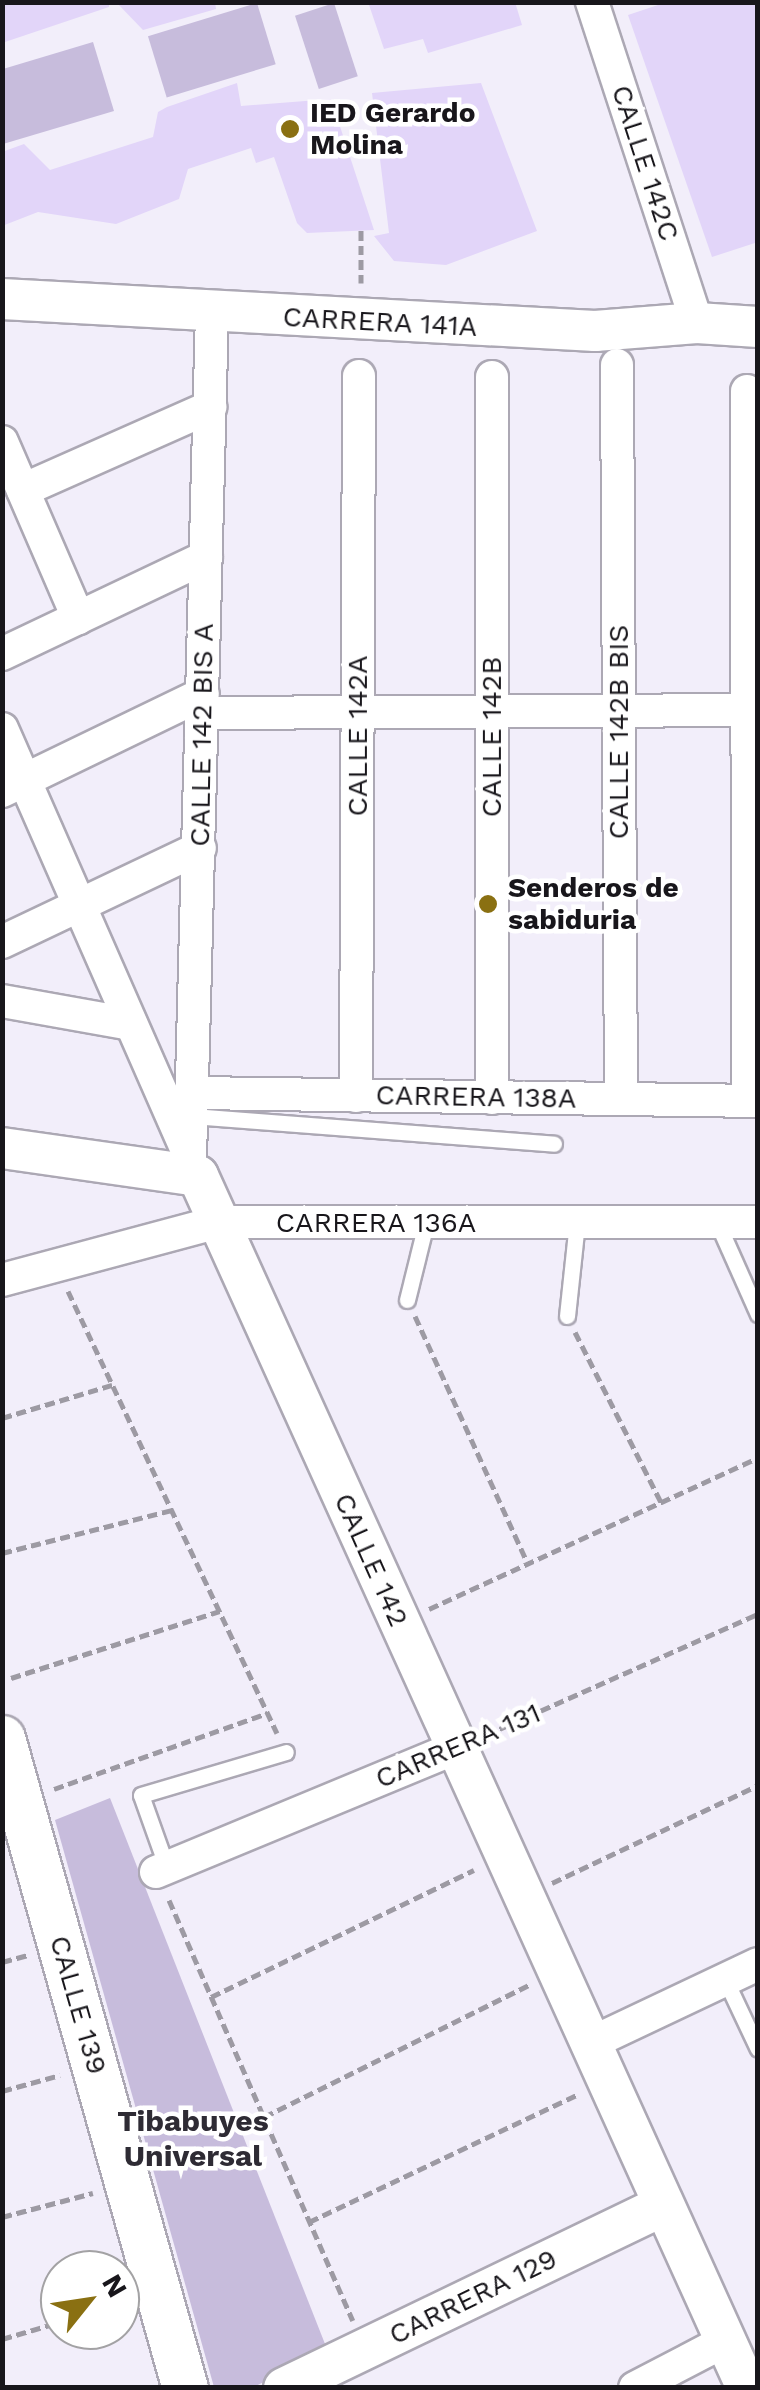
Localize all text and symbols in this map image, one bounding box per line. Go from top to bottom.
street label: CALLE 142C [604,81,686,245]
place label: IED Gerardo Molina [310,96,475,162]
marker: IED Gerardo Molina [279,118,301,140]
street label: CARRERA 141A [281,300,479,344]
street label: CALLE 142 BIS A [183,622,221,848]
street label: CALLE 142B BIS [602,624,636,840]
street label: CALLE 142A [341,655,375,817]
street label: CALLE 142B [475,656,509,818]
place label: Senderos de sabiduria [508,871,679,937]
marker: Senderos de sabiduria [477,893,499,915]
street label: CARRERA 138A [375,1078,577,1116]
street label: CARRERA 136A [275,1206,477,1240]
street label: CALLE 142 [327,1488,415,1632]
street label: CARRERA 131 [370,1696,546,1796]
street label: CALLE 139 [42,1932,114,2078]
district label: Tibabuyes Universal [117,2103,269,2174]
street label: CARRERA 129 [383,2242,563,2352]
north arrow [40,2250,140,2350]
text: N [95,2269,134,2303]

